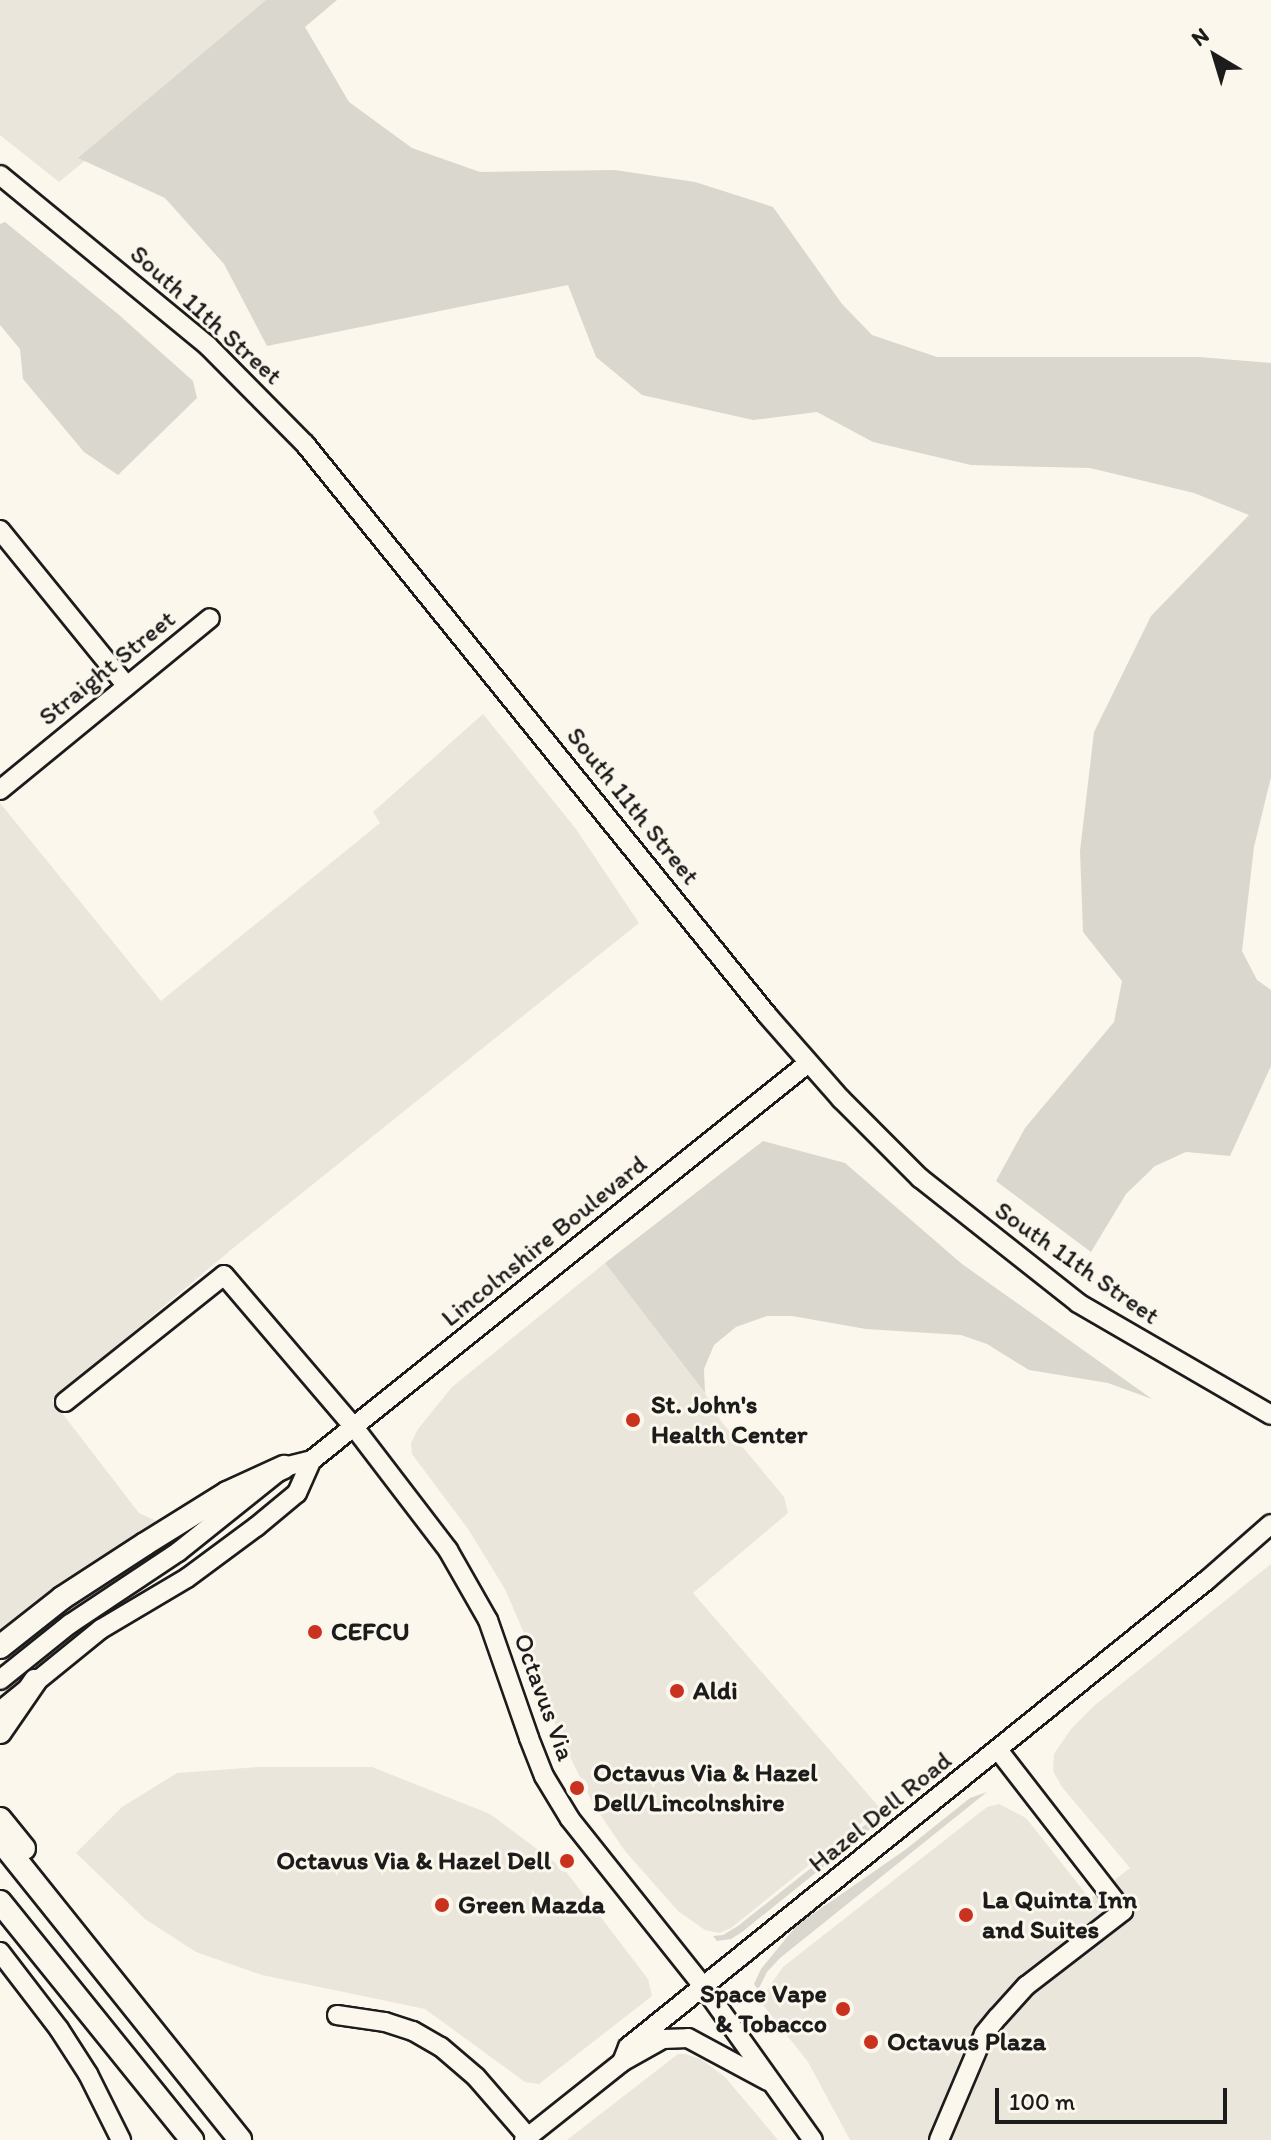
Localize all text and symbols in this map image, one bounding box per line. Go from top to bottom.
north arrow [1175,16,1255,96]
text: N [1186,21,1214,52]
street label: South 11th Street [124,239,288,391]
street label: Straight Street [33,604,181,732]
street label: South 11th Street [560,721,706,891]
street label: Lincolnshire Boulevard [434,1148,654,1334]
street label: South 11th Street [989,1195,1165,1331]
place label: St. John's Health Center [651,1389,807,1450]
marker: St. John's Health Center [622,1409,644,1431]
place label: CEFCU [331,1616,409,1648]
marker: CEFCU [306,1623,324,1641]
street label: Octavus Via [507,1629,581,1765]
place label: Aldi [693,1675,738,1707]
marker: Aldi [668,1682,686,1700]
street label: Hazel Dell Road [802,1745,958,1879]
place label: Octavus Via & Hazel Dell/Lincolnshire [593,1757,817,1818]
marker: Octavus Via & Hazel Dell/Lincolnshire [568,1779,586,1797]
place label: Octavus Via & Hazel Dell [276,1845,551,1877]
marker: Octavus Via & Hazel Dell [558,1852,576,1870]
place label: La Quinta Inn and Suites [982,1884,1136,1946]
place label: Green Mazda [458,1889,603,1921]
marker: Green Mazda [433,1896,451,1914]
marker: La Quinta Inn and Suites [957,1906,975,1924]
place label: Space Vape & Tobacco [701,1978,827,2040]
marker: Space Vape & Tobacco [834,2000,852,2018]
place label: Octavus Plaza [887,2026,1045,2058]
marker: Octavus Plaza [862,2033,880,2051]
scale bar [999,2072,1231,2122]
text: 100 m [1009,2087,1075,2116]

